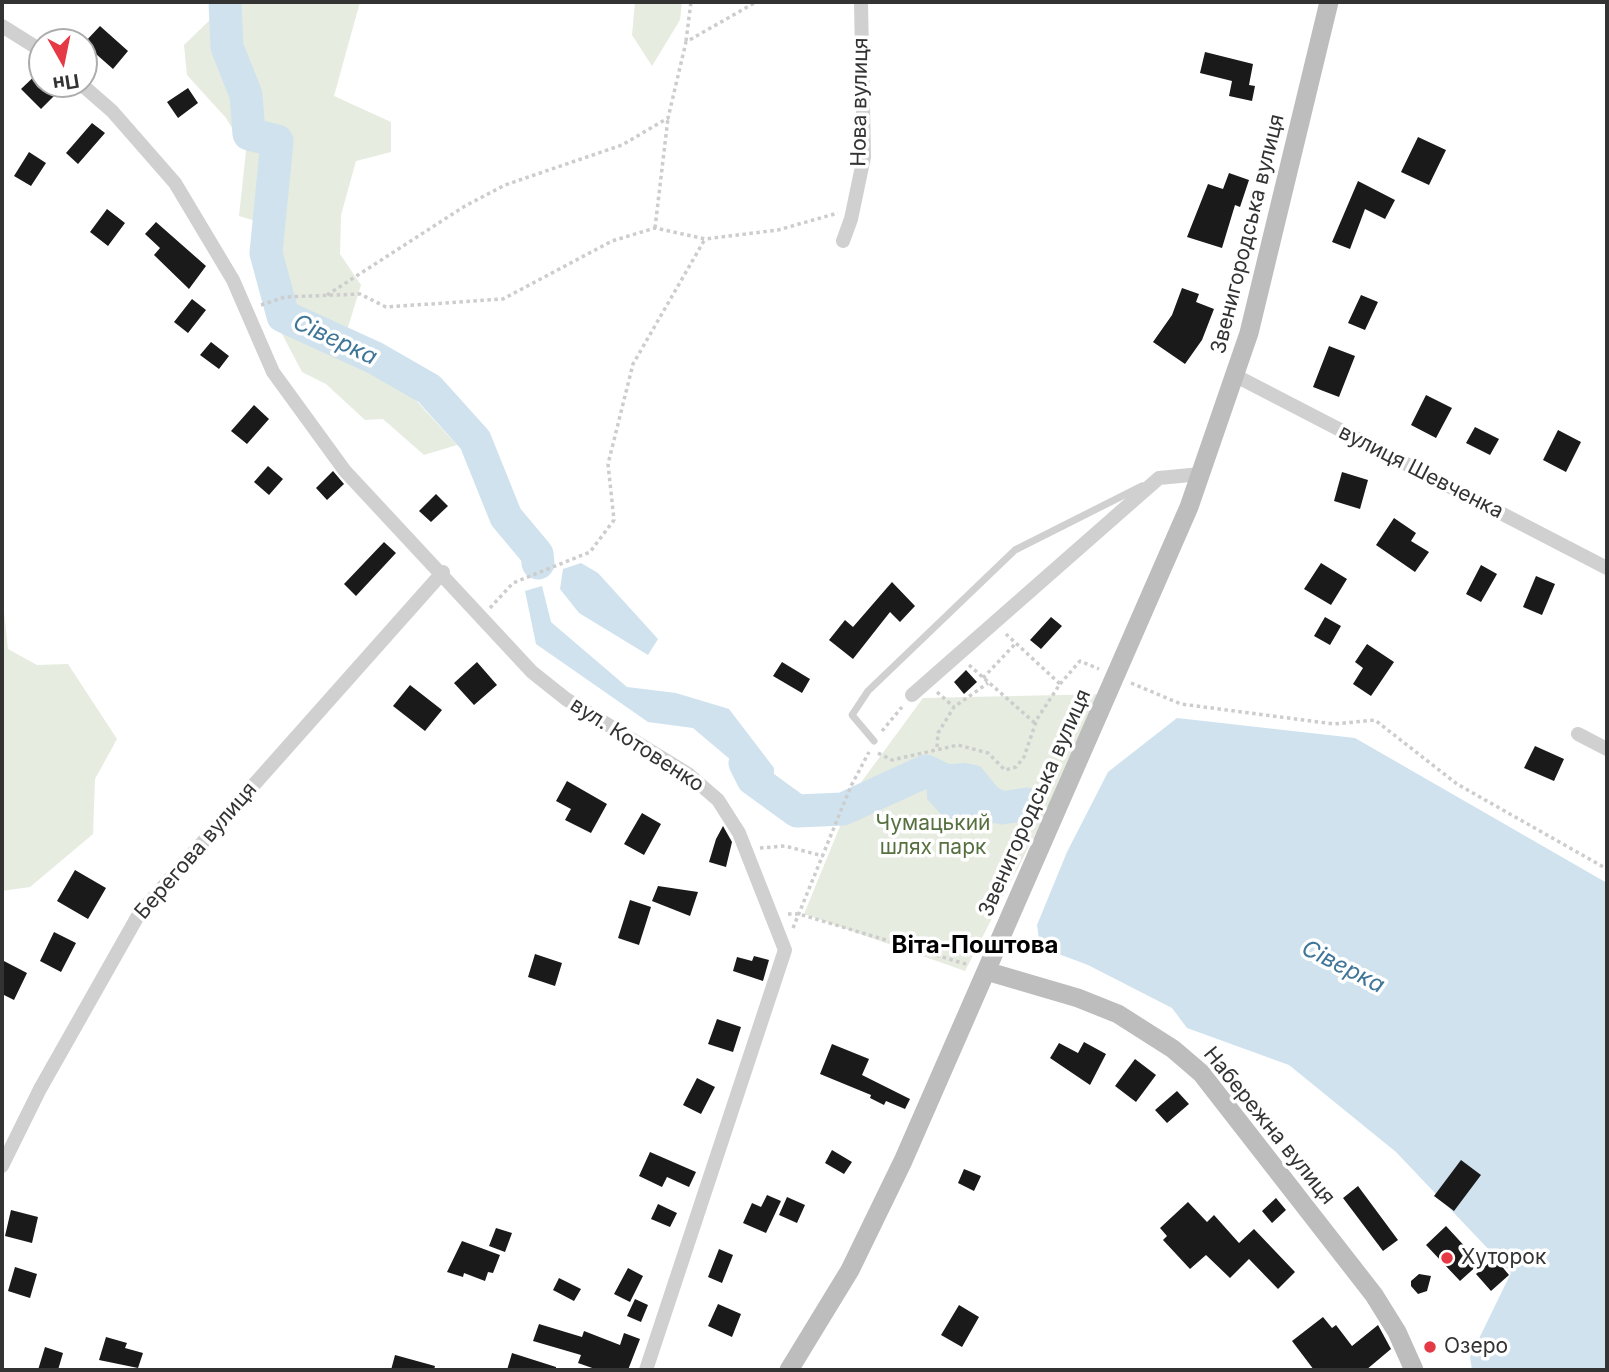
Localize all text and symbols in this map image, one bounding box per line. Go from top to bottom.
north arrow [28,28,98,98]
street label: Нова вулиця [846,37,874,167]
text: Пн [51,69,81,96]
street label: Звенигородська вулиця [1206,112,1290,356]
water label: Сіверка [289,309,381,371]
street label: вулиця Шевченка [1334,420,1508,524]
street label: Звенигородська вулиця [973,685,1097,921]
street label: вул. Котовенко [565,692,709,798]
street label: Берегова вулиця [130,777,262,925]
park label: Чумацький шлях парк [875,811,991,861]
district label: Віта-Поштова [892,932,1058,960]
water label: Сіверка [1297,934,1389,1000]
street label: Набережна вулиця [1198,1042,1340,1210]
place label: Хуторок [1461,1245,1546,1271]
marker: Хуторок [1439,1250,1455,1266]
place label: Озеро [1444,1334,1508,1360]
marker: Озеро [1422,1339,1438,1355]

